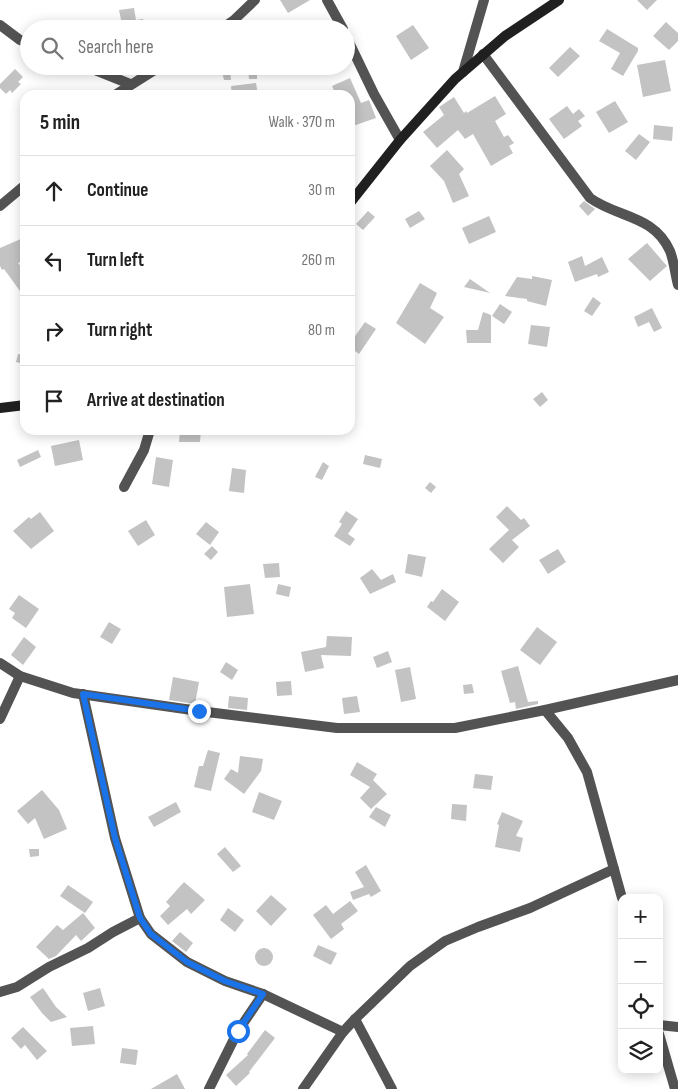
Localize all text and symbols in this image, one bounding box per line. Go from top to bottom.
search box [20,20,355,75]
icon: search [38,34,66,62]
text: Search here [78,36,154,59]
text: 5 min [40,110,80,135]
text: Walk · 370 m [268,113,335,132]
icon: ahead [40,177,68,205]
text: Continue [87,179,148,202]
text: 30 m [308,181,335,200]
icon: left [40,247,68,275]
text: Turn left [87,249,144,272]
text: 260 m [301,251,335,270]
icon: right [40,317,68,345]
text: Turn right [87,319,152,342]
text: 80 m [308,321,335,340]
icon: arrive [40,387,68,415]
text: Arrive at destination [87,389,225,412]
route end [188,700,211,723]
map controls [618,894,663,1074]
button: + [618,894,663,939]
button: − [618,939,663,984]
button: locate [618,984,663,1029]
route start [227,1020,250,1043]
button: layers [618,1029,663,1074]

